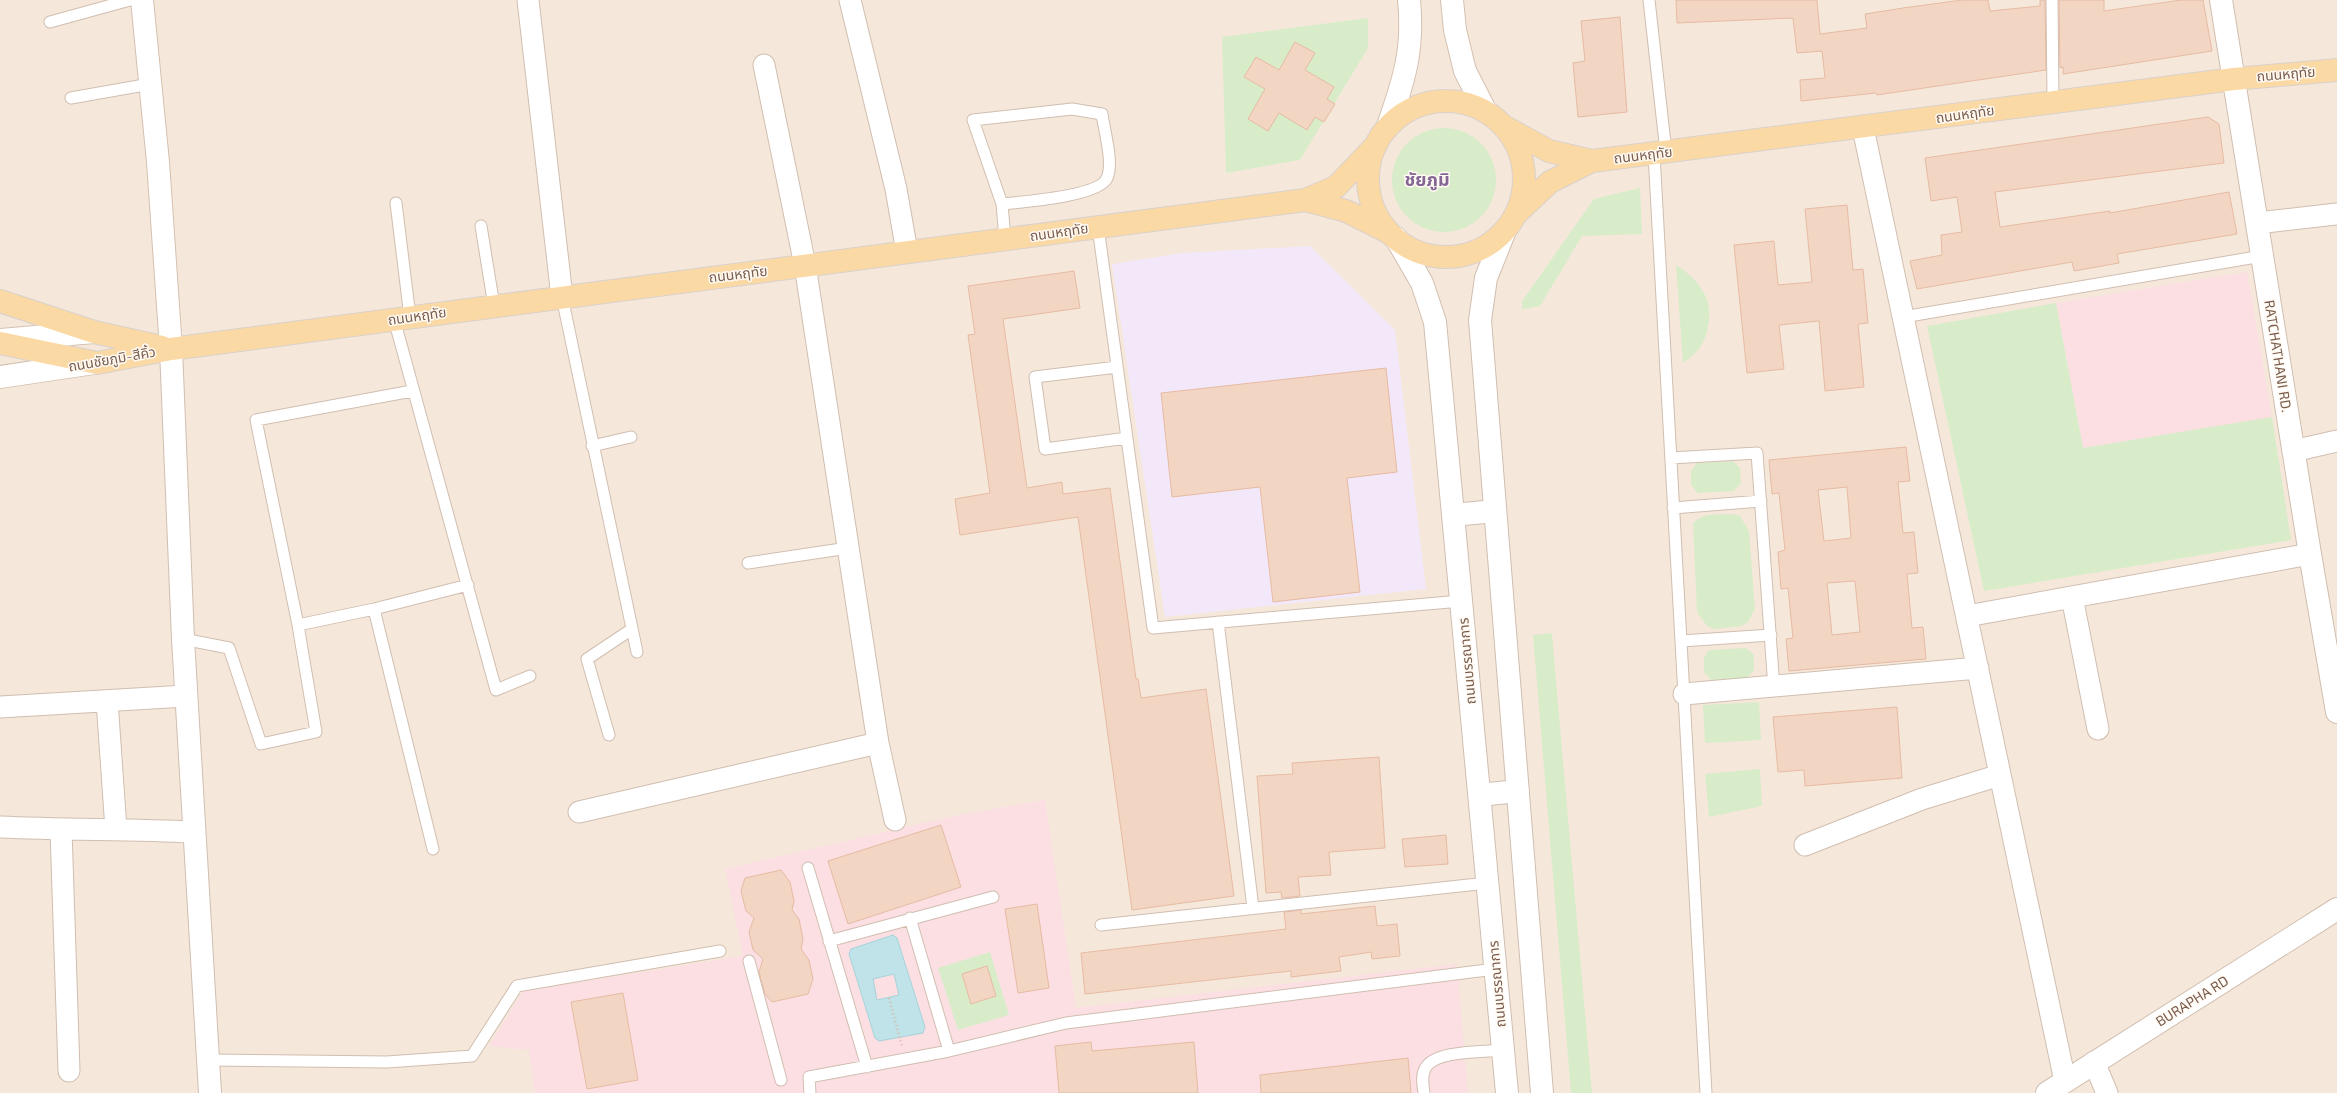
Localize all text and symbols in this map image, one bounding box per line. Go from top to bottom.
street label: ถนนหฤทัย [2256,62,2316,85]
street label: ถนนหฤทัย [1934,101,1995,126]
street label: ถนนหฤทัย [1613,142,1673,167]
district label: ชัยภูมิ [1404,168,1450,191]
street label: ถนนหฤทัย [1028,219,1089,244]
street label: ถนนหฤทัย [708,261,768,286]
street label: RATCHATHANI RD. [2261,298,2296,413]
street label: ถนนหฤทัย [386,303,447,328]
street label: ถนนชัยภูมิ-สีคิ้ว [67,342,157,376]
street label: ถนนบรรณาการ [1454,617,1479,705]
street label: ถนนบรรณาการ [1484,940,1509,1028]
street label: BURAPHA RD [2152,972,2231,1030]

